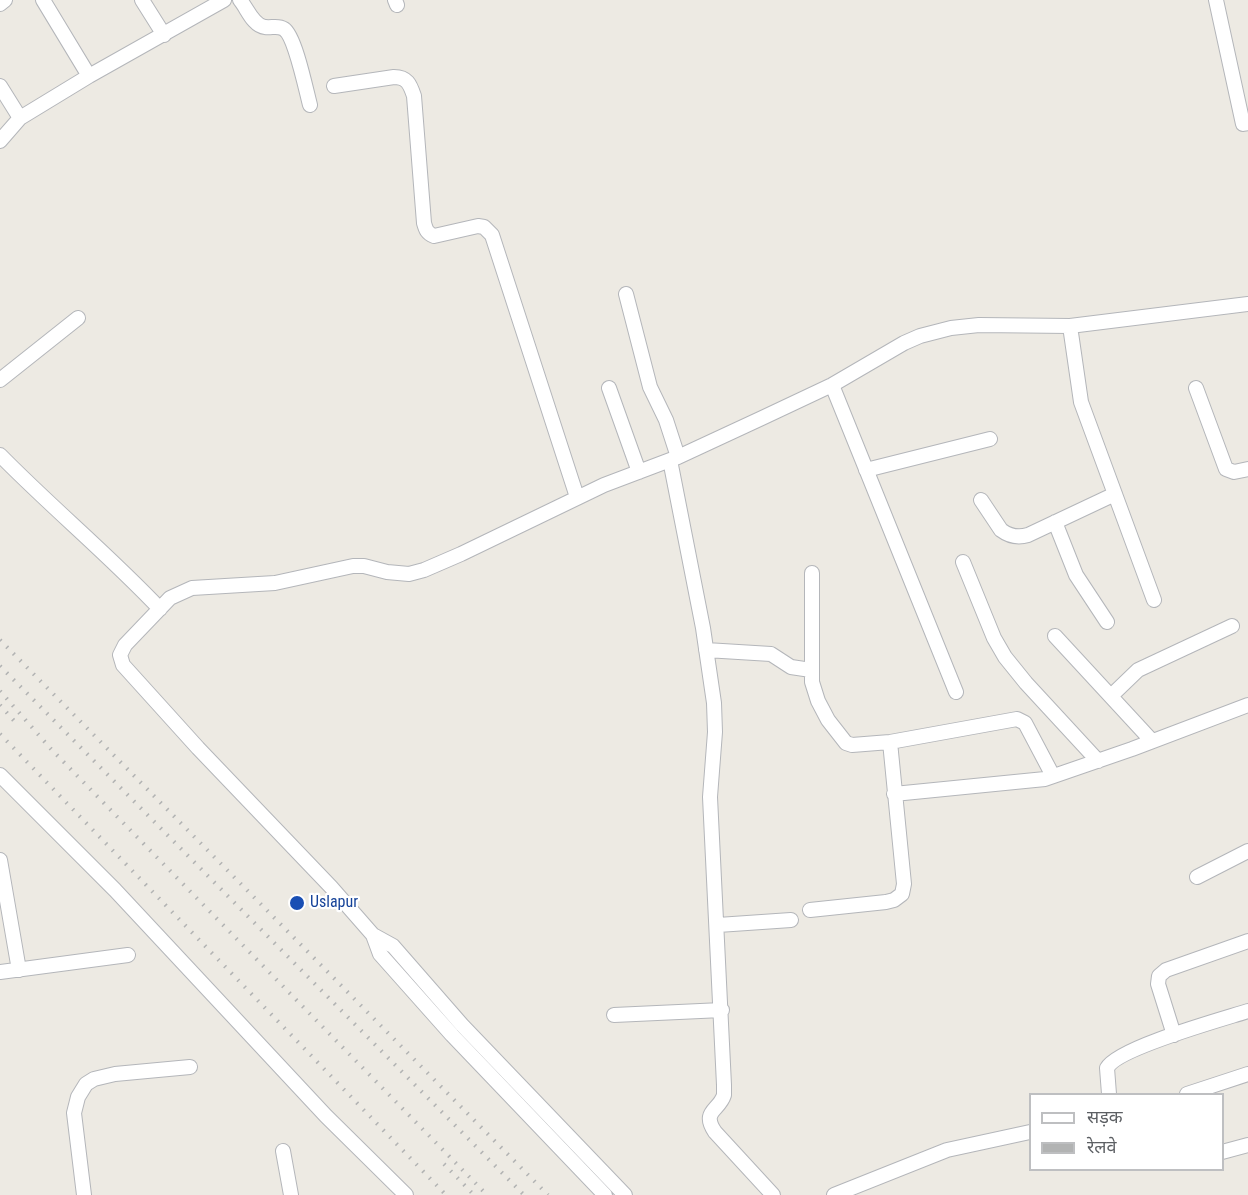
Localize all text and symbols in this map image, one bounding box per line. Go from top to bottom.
place label: Uslapur [310,893,358,913]
marker: Uslapur [288,894,306,912]
legend [1029,1093,1224,1171]
text: सड़क [1087,1106,1123,1127]
text: रेलवे [1087,1136,1117,1157]

